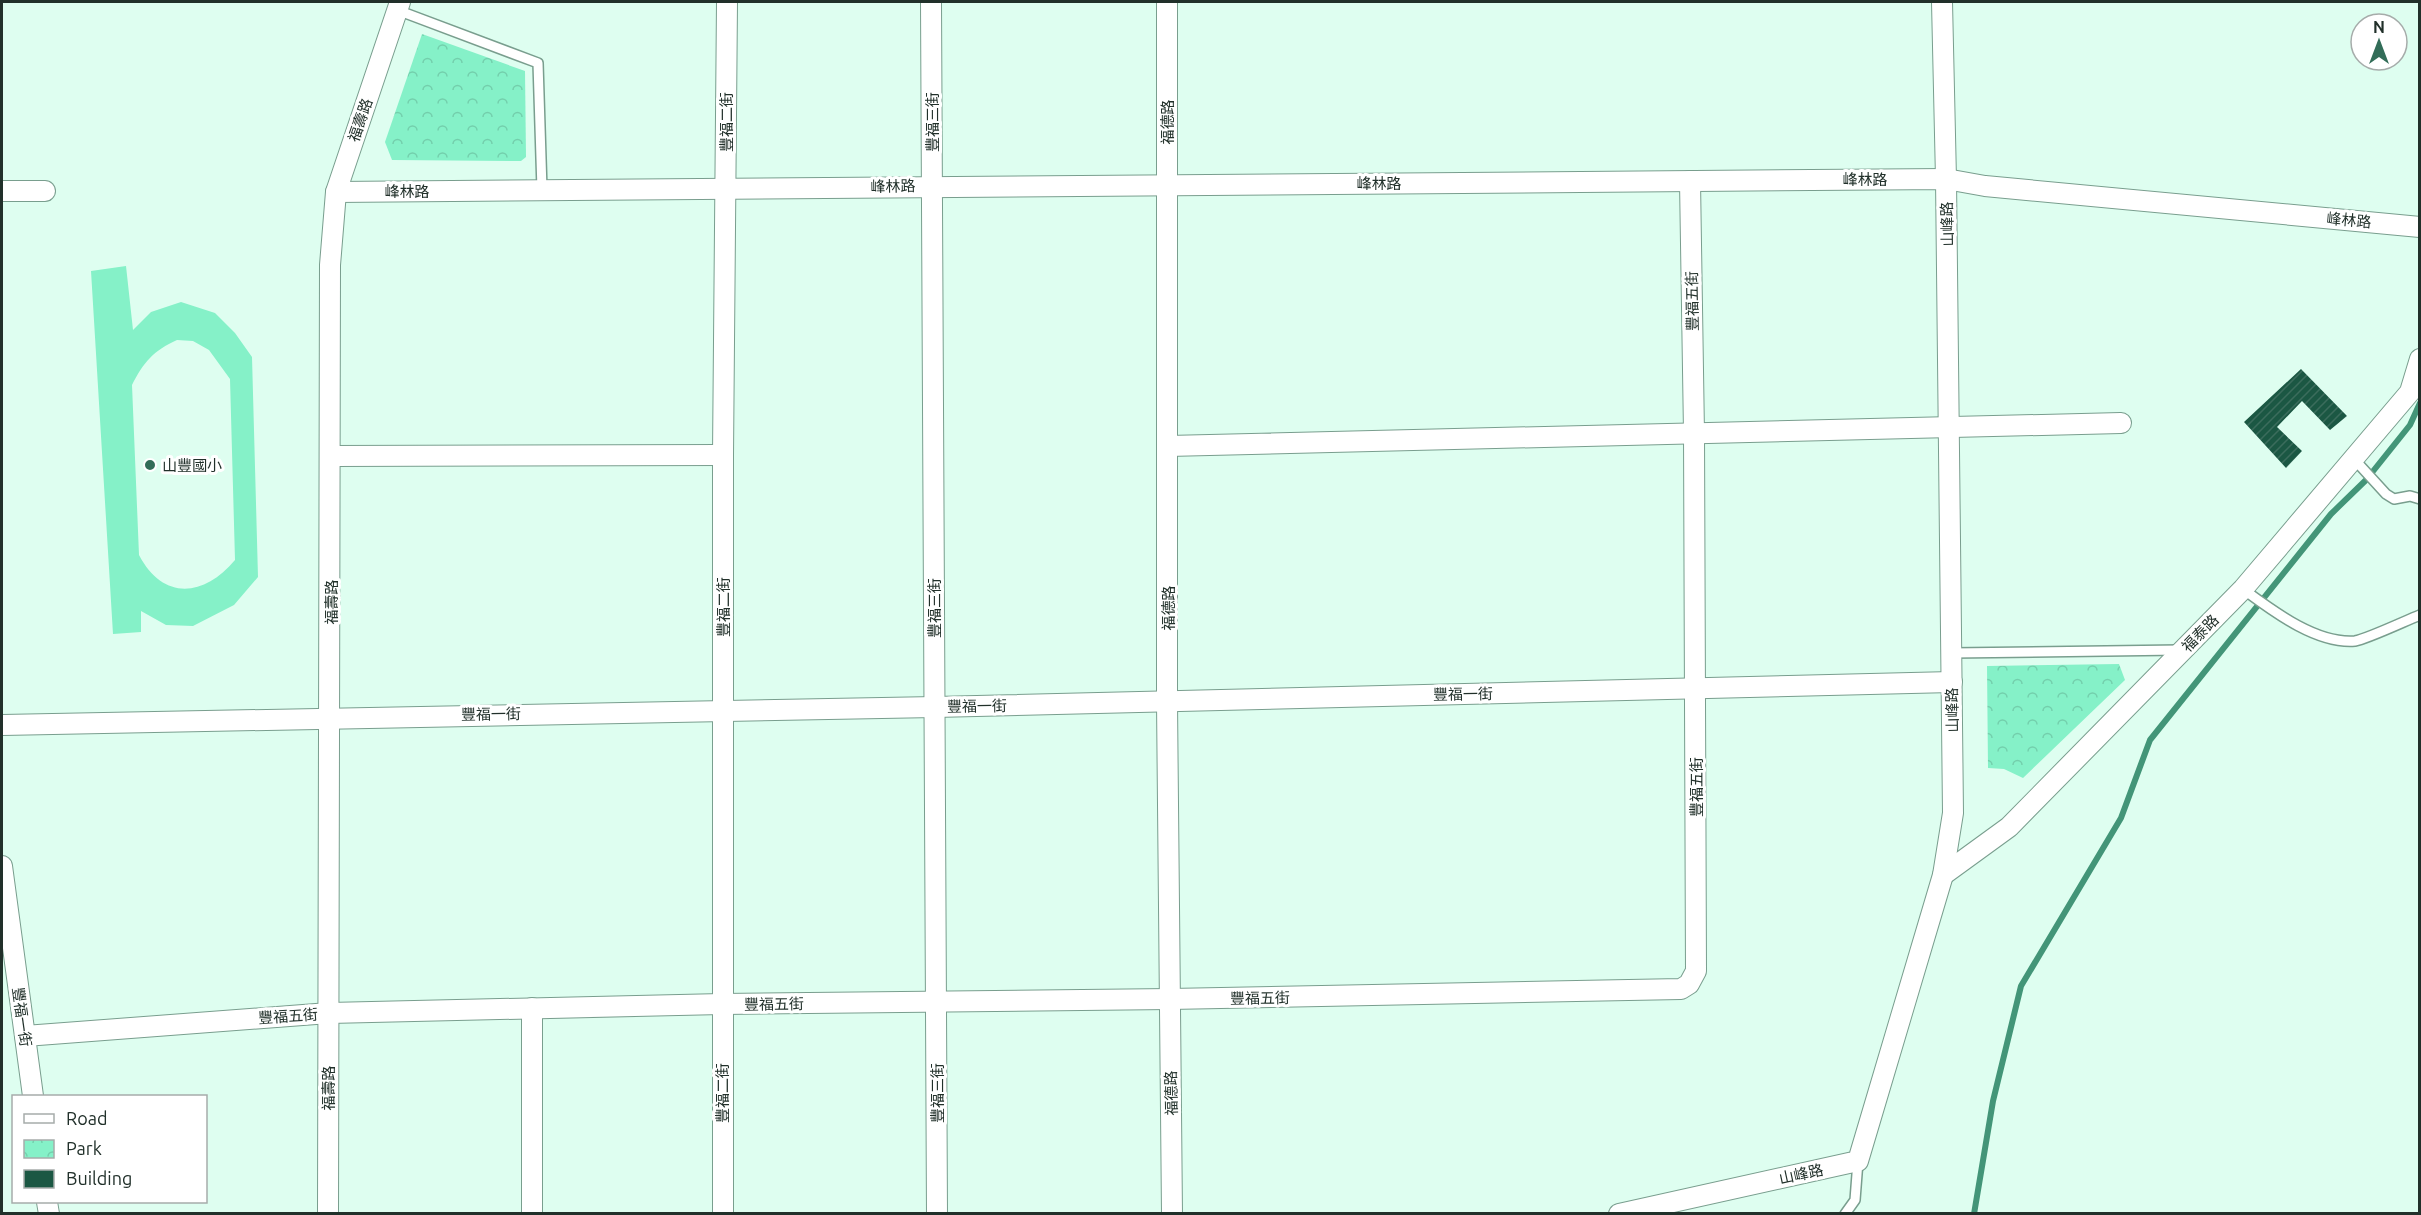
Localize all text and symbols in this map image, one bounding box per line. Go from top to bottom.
north arrow [2349,12,2409,72]
text: N [2373,18,2385,36]
street label: 豐福二街 [718,92,735,152]
street label: 豐福三街 [924,92,941,152]
street label: 福壽路 [345,96,375,144]
street label: 福德路 [1159,99,1176,145]
street label: 峰林路 [1842,171,1888,188]
street label: 峰林路 [1356,175,1402,192]
street label: 峰林路 [870,177,916,195]
street label: 峰林路 [384,183,430,200]
street label: 山峰路 [1938,201,1956,247]
street label: 峰林路 [2326,210,2372,230]
street label: 豐福五街 [1683,271,1701,331]
place label: 山豐國小 [162,457,222,474]
marker: 山豐國小 [143,458,157,472]
street label: 豐福二街 [715,577,732,637]
street label: 豐福三街 [926,578,943,638]
street label: 福壽路 [323,579,340,625]
street label: 福德路 [1160,585,1177,631]
street label: 福泰路 [2178,611,2222,655]
street label: 豐福一街 [1433,685,1493,703]
street label: 山峰路 [1943,687,1961,733]
street label: 豐福一街 [947,697,1007,715]
street label: 豐福一街 [461,705,521,723]
street label: 豐福五街 [1688,757,1705,817]
street label: 豐福一街 [9,986,35,1048]
street label: 豐福五街 [1230,989,1290,1007]
street label: 豐福五街 [744,995,804,1013]
street label: 豐福五街 [257,1005,319,1027]
street label: 豐福二街 [714,1063,731,1123]
street label: 豐福三街 [929,1063,946,1123]
street label: 福壽路 [320,1065,337,1111]
street label: 福德路 [1162,1070,1180,1116]
legend [12,1095,207,1203]
text: Road [66,1108,108,1128]
text: Park [66,1138,102,1158]
street label: 山峰路 [1777,1161,1825,1187]
text: Building [66,1168,132,1188]

